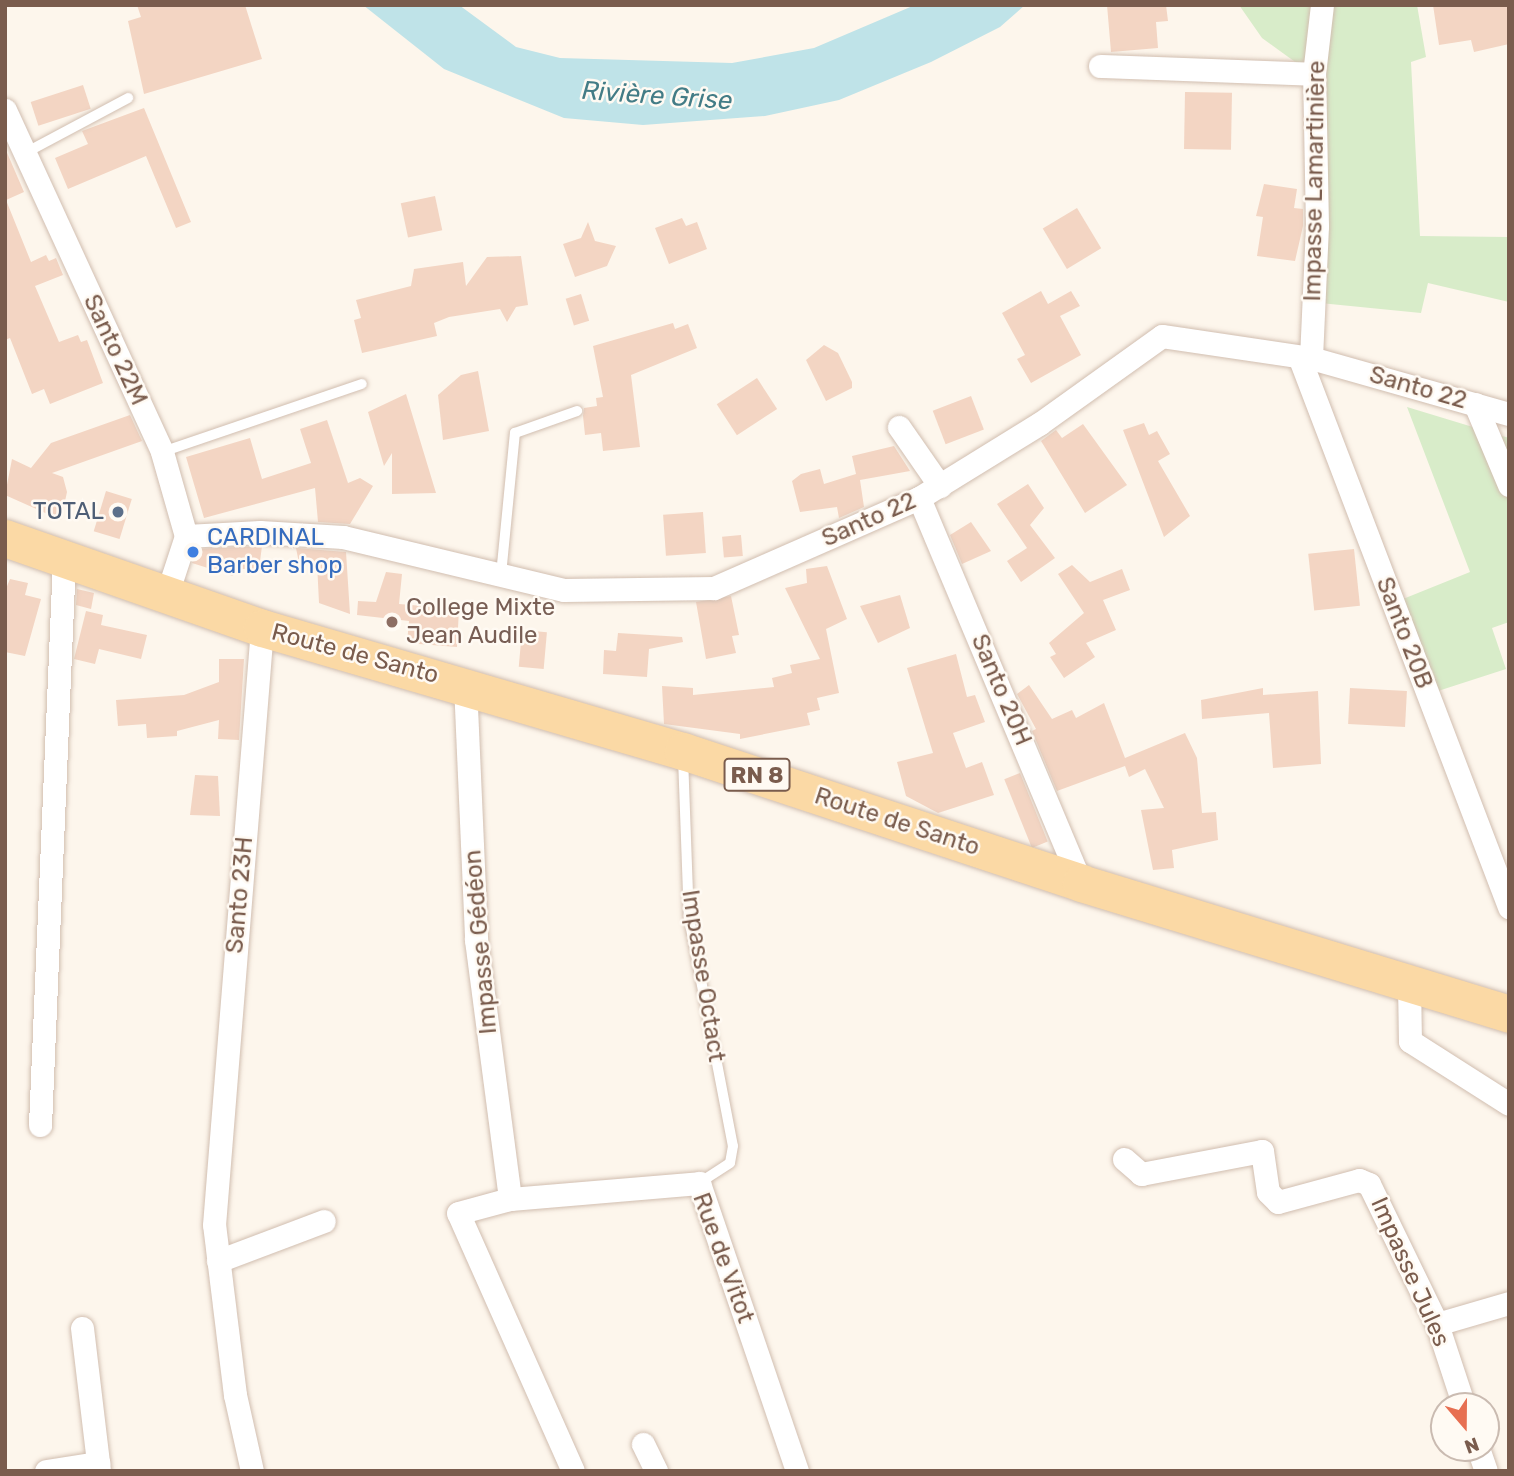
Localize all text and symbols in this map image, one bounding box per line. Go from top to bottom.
street label: Impasse Lamartinière [1298,60,1332,302]
water label: Rivière Grise [581,75,733,117]
street label: Santo 22M [77,290,153,410]
street label: Santo 22 [1366,360,1470,416]
street label: Santo 22 [818,487,920,553]
place label: TOTAL [33,498,104,526]
marker: TOTAL [110,504,126,520]
place label: CARDINAL Barber shop [207,524,343,580]
marker: CARDINAL Barber shop [185,544,201,560]
street label: Santo 20B [1370,573,1438,693]
place label: College Mixte Jean Audile [406,594,555,650]
marker: College Mixte Jean Audile [384,614,400,630]
street label: Route de Santo [268,618,442,690]
street label: Santo 20H [965,630,1037,750]
road number: RN 8 [722,755,792,794]
street label: Route de Santo [811,782,983,862]
street label: Santo 23H [221,835,259,955]
street label: Impasse Gédéon [459,849,503,1035]
street label: Impasse Octact [675,888,731,1064]
street label: Rue de Vitot [686,1189,760,1327]
street label: Impasse Jules [1364,1193,1456,1351]
north arrow [1430,1392,1500,1462]
text: N [1461,1432,1482,1458]

